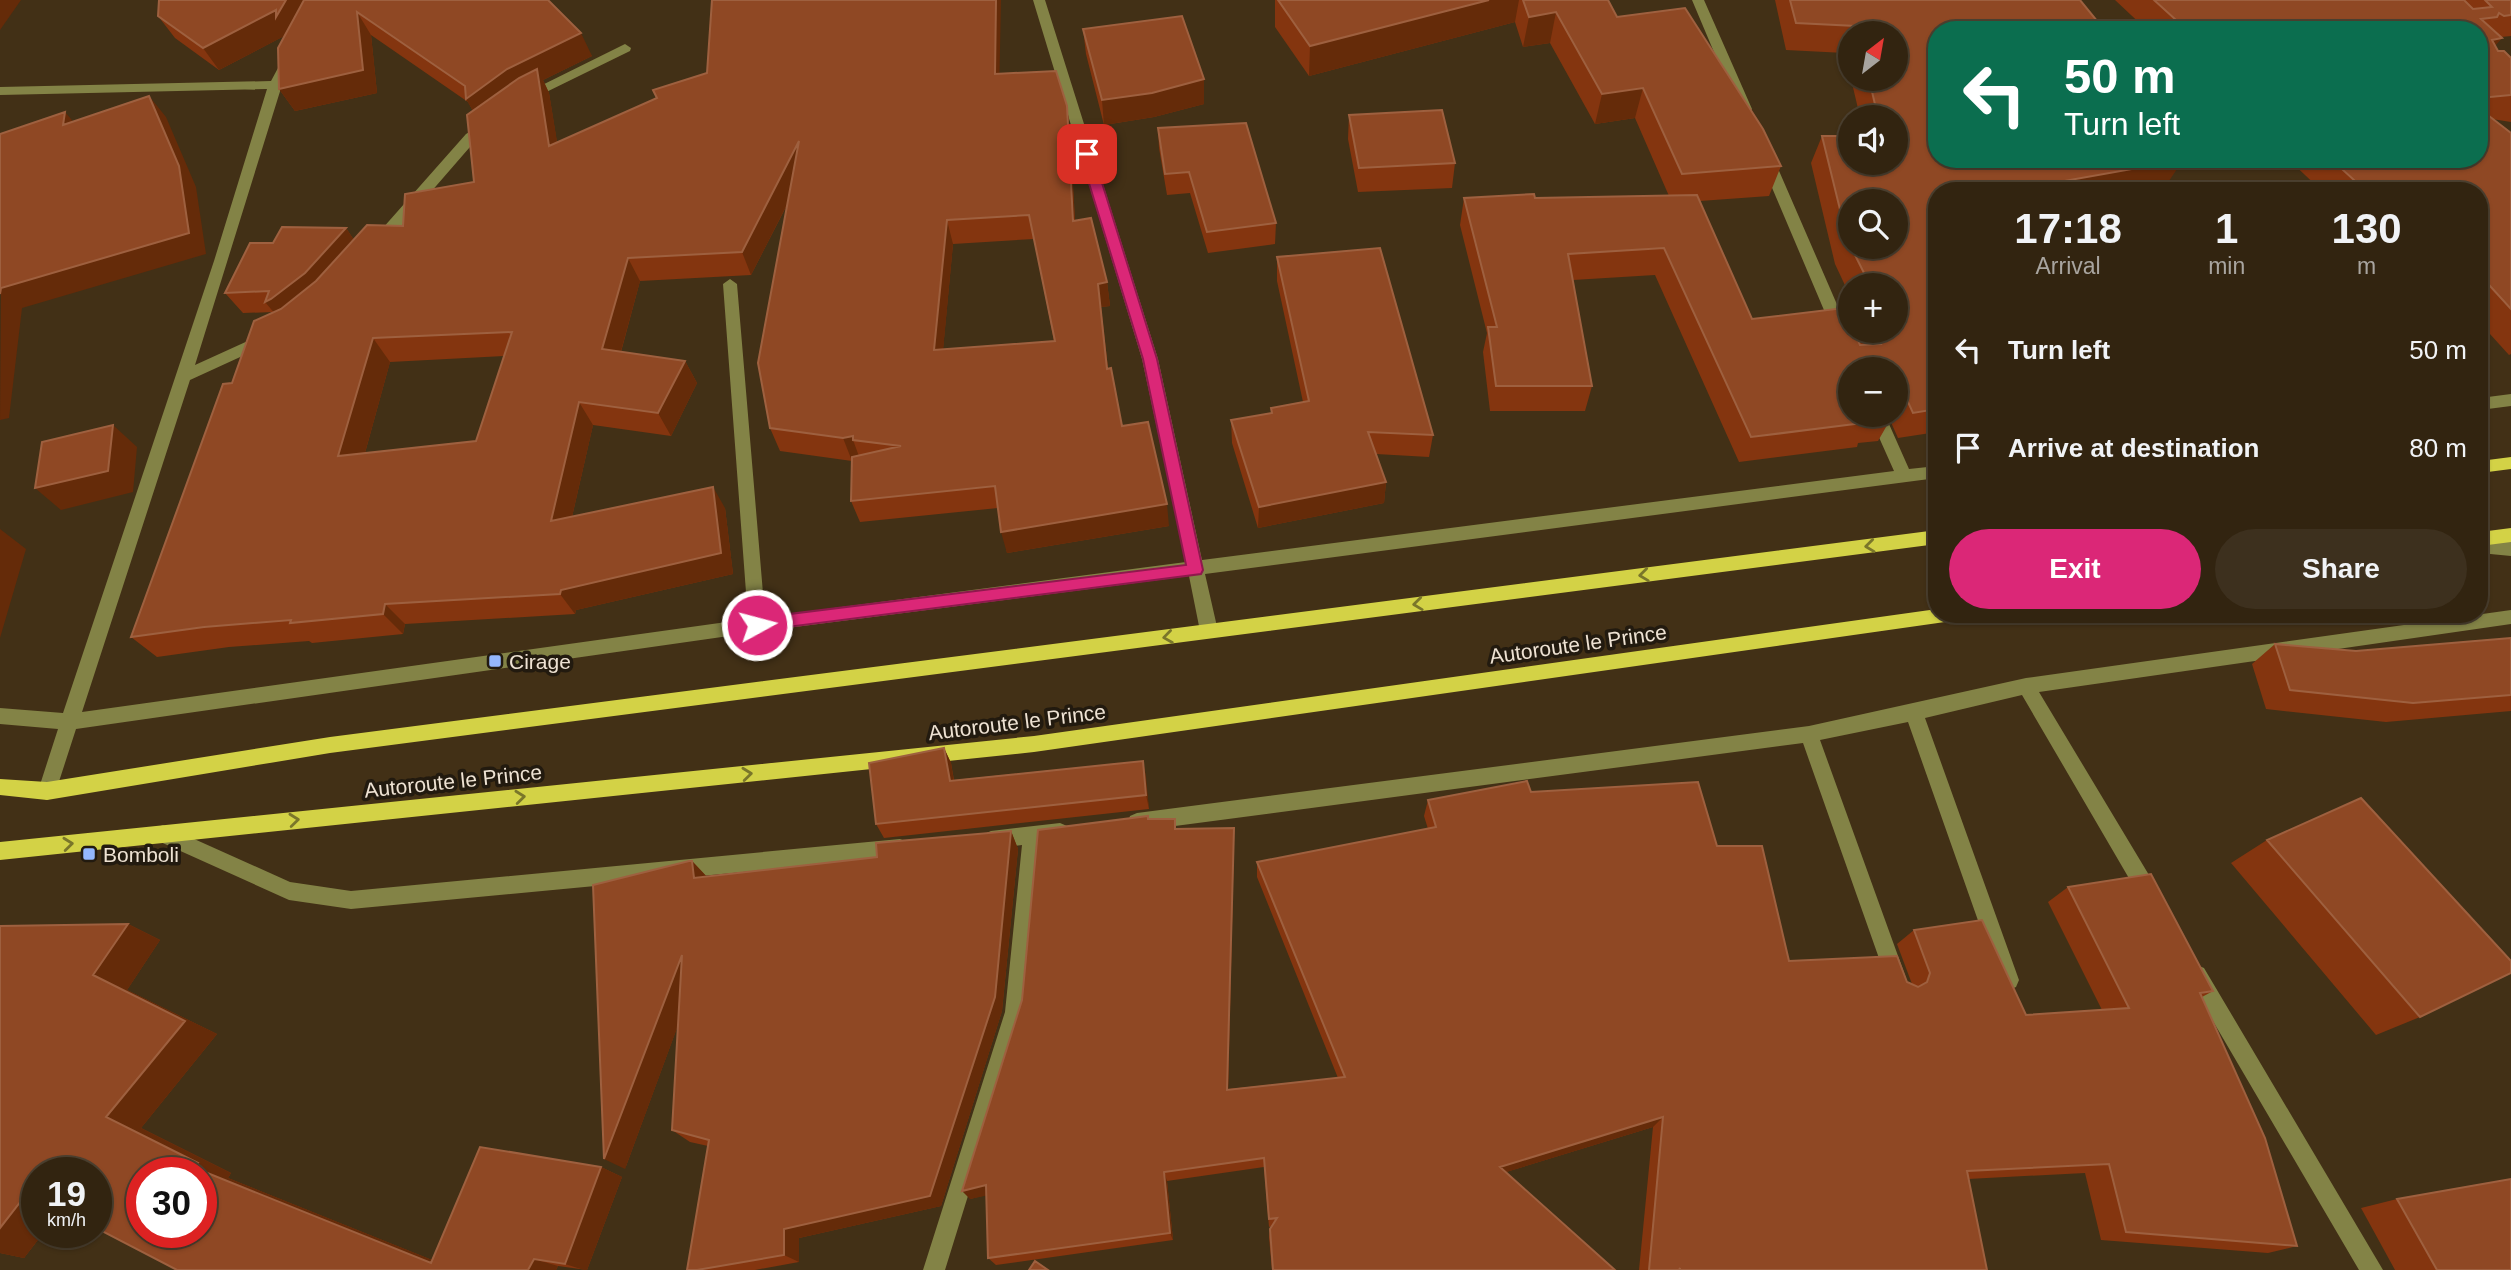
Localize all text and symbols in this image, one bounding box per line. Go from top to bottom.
north arrow [1838,21,1908,91]
map controls [1838,21,1908,427]
icon: left [1949,49,2040,140]
text: 50 m [2064,49,2176,103]
button: sound [1838,105,1908,175]
text: Turn left [2064,106,2180,142]
pin [1057,124,1117,184]
icon: arrive [1068,135,1106,173]
button: search [1838,189,1908,259]
text: 17:18 [2014,205,2122,252]
text: 1 [2215,205,2238,252]
text: 130 [2332,205,2402,252]
text: Arrival [2035,253,2101,279]
text: min [2208,253,2245,279]
text: m [2357,253,2376,279]
button: + [1838,273,1908,343]
icon: left [1949,331,1987,369]
text: Turn left [2008,335,2110,365]
text: 50 m [2409,335,2467,365]
button: − [1838,357,1908,427]
icon: arrive [1949,429,1987,467]
text: Arrive at destination [2008,433,2259,463]
text: 80 m [2409,433,2467,463]
button: Exit [1949,529,2201,609]
button: Share [2215,529,2467,609]
one-way arrow [1864,538,1875,553]
one-way arrow [1638,567,1650,582]
position arrow [720,588,794,662]
one-way arrow [1412,597,1424,612]
street label: Autoroute le Prince [1488,620,1668,668]
one-way arrow [1163,629,1174,644]
place label: Cirage [509,650,571,673]
marker: Cirage [487,653,503,669]
street label: Autoroute le Prince [927,700,1107,744]
street label: Autoroute le Prince [363,760,543,802]
one-way arrow [742,767,753,782]
one-way arrow [515,790,526,805]
one-way arrow [288,813,300,828]
one-way arrow [63,837,74,852]
place label: Bomboli [103,843,179,866]
marker: Bomboli [81,846,97,862]
speed limit sign: 30 [126,1157,217,1248]
text: 19 [47,1174,86,1213]
text: km/h [47,1210,86,1230]

